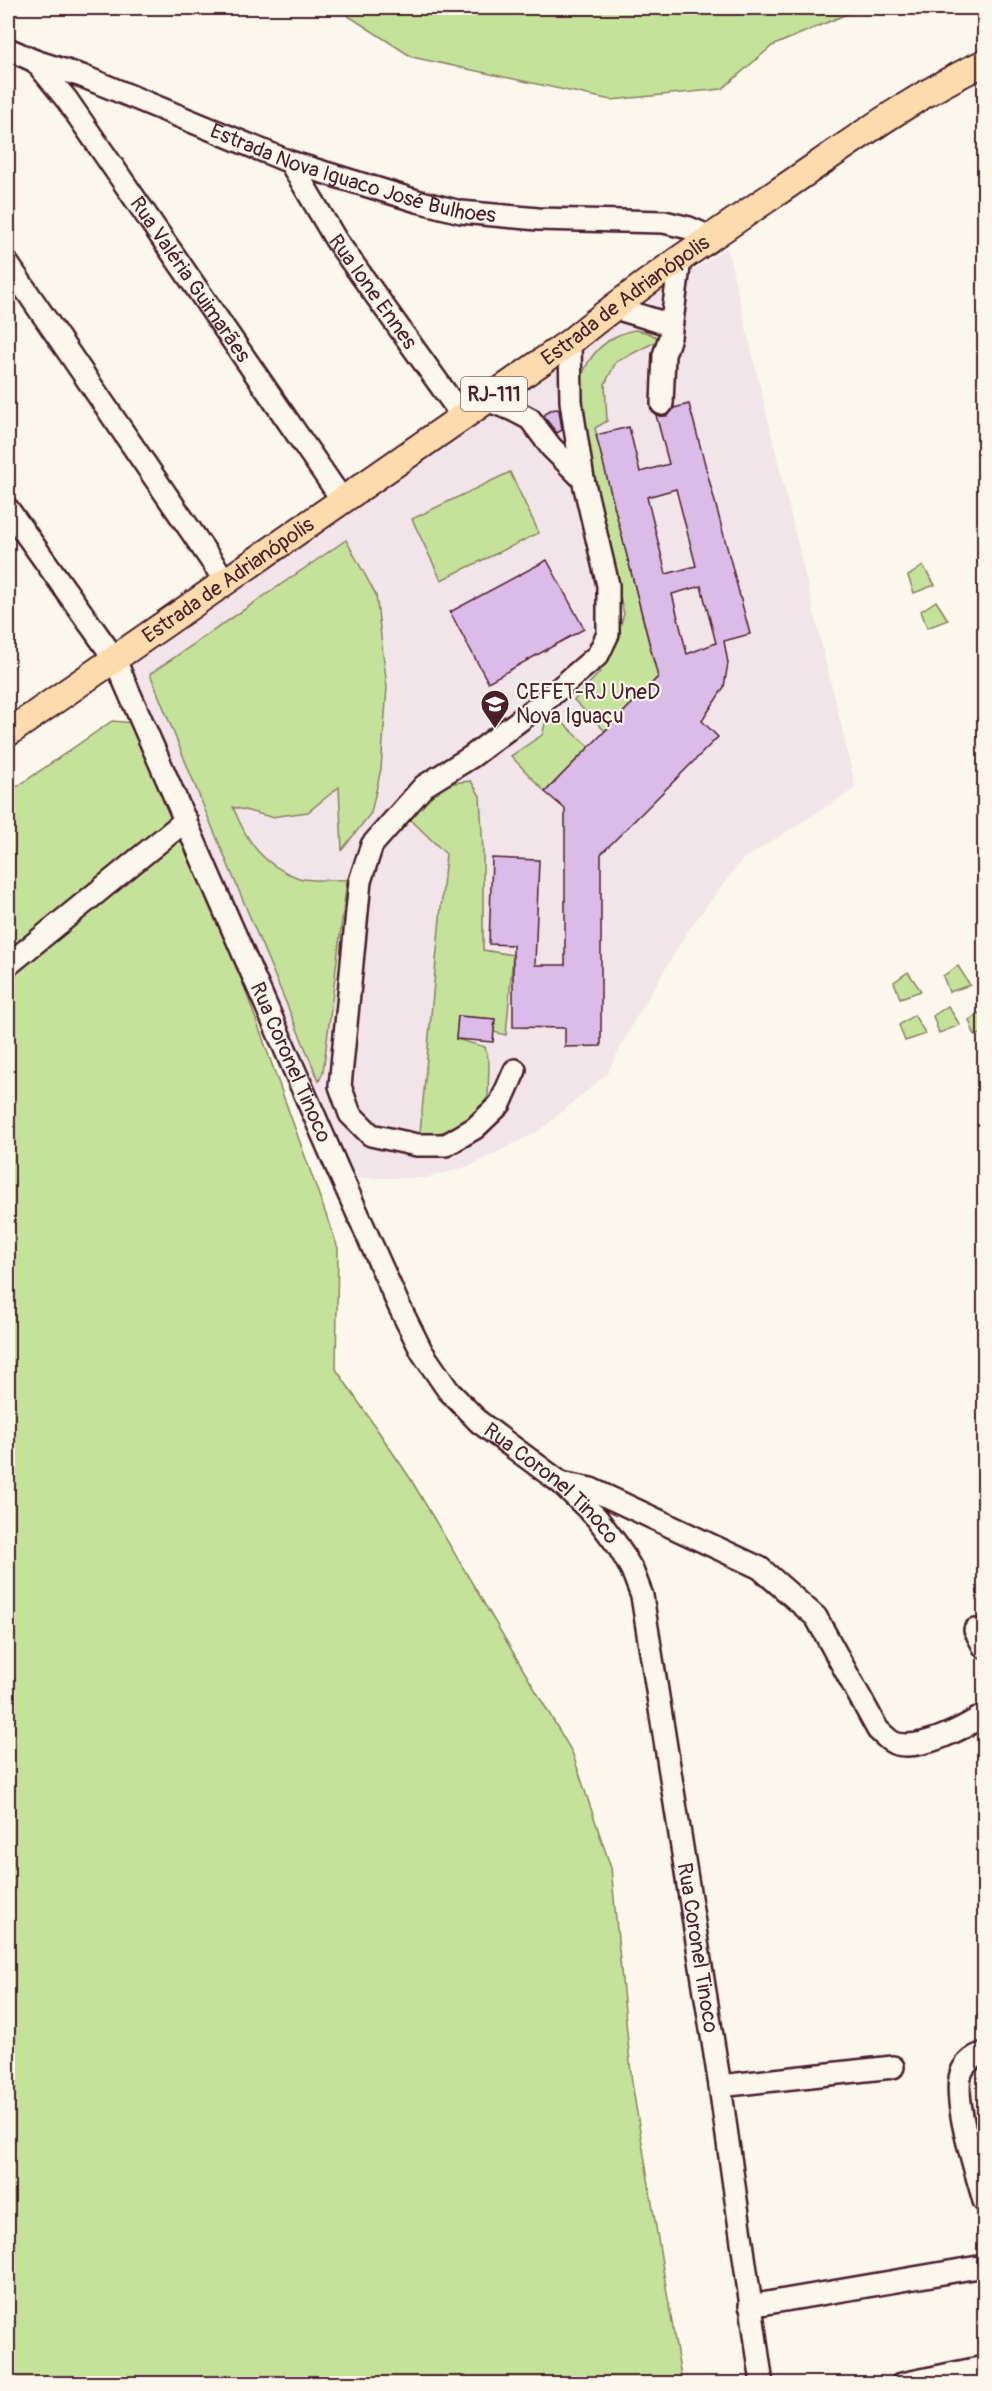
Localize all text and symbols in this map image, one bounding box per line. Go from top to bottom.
street label: Estrada Nova Iguaco José Bulhoes [206,117,498,229]
street label: Rua Valéria Guimarães [123,191,257,368]
street label: Rua Ione Ennes [322,229,423,355]
street label: Estrada de Adrianópolis [536,229,716,372]
road number: RJ-111 [461,377,527,411]
street label: Estrada de Adrianópolis [137,511,320,649]
place label: CEFET-RJ UneD Nova Iguaçu [516,679,660,730]
school or university icon: CEFET-RJ UneD Nova Iguaçu [479,688,511,730]
street label: Rua Coronel Tinoco [244,978,337,1147]
street label: Rua Coronel Tinoco [478,1417,625,1549]
street label: Rua Coronel Tinoco [671,1861,724,2035]

